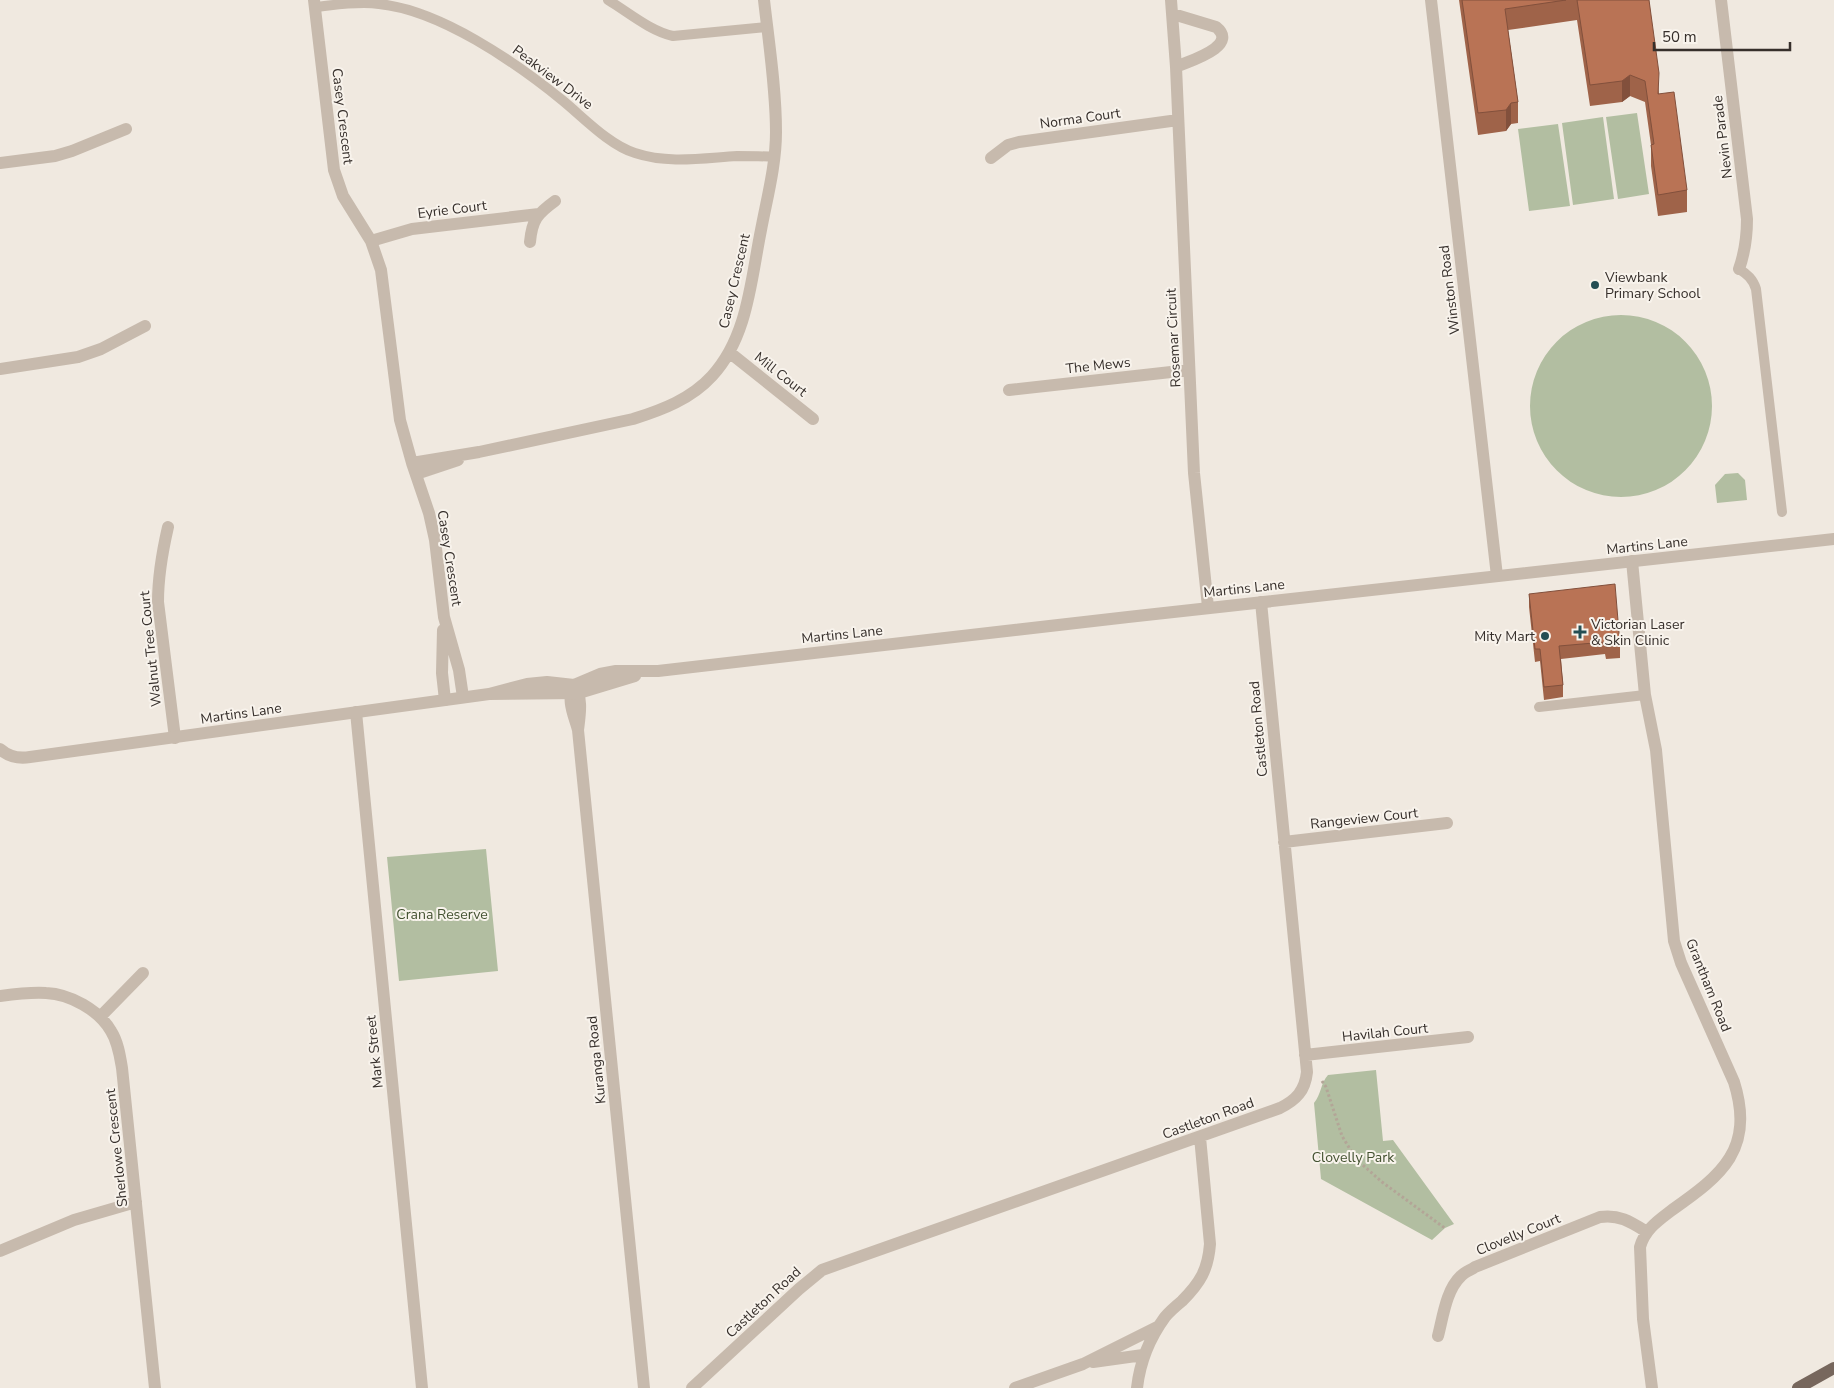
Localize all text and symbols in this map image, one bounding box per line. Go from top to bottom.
scale bar [1654,20,1790,52]
text: 50 m [1662,27,1697,47]
street label: Peakview Drive [508,41,597,114]
street label: Casey Crescent [327,67,358,165]
street label: Nevin Parade [1708,94,1737,180]
street label: Norma Court [1039,103,1122,134]
street label: Eyrie Court [416,196,488,223]
street label: Casey Crescent [714,232,755,330]
street label: Winston Road [1435,244,1464,336]
place label: Viewbank Primary School [1604,268,1701,303]
marker: Viewbank Primary School [1589,279,1601,291]
street label: Rosemar Circuit [1161,288,1186,388]
street label: Mill Court [750,348,811,401]
street label: The Mews [1065,353,1132,378]
street label: Casey Crescent [433,509,466,607]
street label: Martins Lane [1605,532,1689,559]
street label: Martins Lane [1202,575,1286,602]
street label: Walnut Tree Court [135,590,166,708]
place label: Victorian Laser & Skin Clinic [1590,615,1684,650]
street label: Martins Lane [800,621,884,648]
marker: Victorian Laser & Skin Clinic [1573,625,1587,639]
place label: Mity Mart [1474,627,1535,646]
marker: Mity Mart [1539,630,1551,642]
street label: Castleton Road [1245,680,1272,778]
street label: Martins Lane [199,698,283,729]
street label: Rangeview Court [1309,803,1419,834]
park label: Crana Reserve [396,905,488,924]
street label: Grantham Road [1681,936,1736,1035]
street label: Mark Street [361,1014,388,1089]
street label: Kuranga Road [582,1015,611,1105]
street label: Havilah Court [1341,1019,1429,1046]
street label: Sherlowe Crescent [101,1088,132,1208]
street label: Castleton Road [1160,1093,1257,1144]
park label: Clovelly Park [1312,1148,1395,1167]
street label: Clovelly Court [1473,1209,1563,1260]
street label: Castleton Road [722,1263,805,1342]

